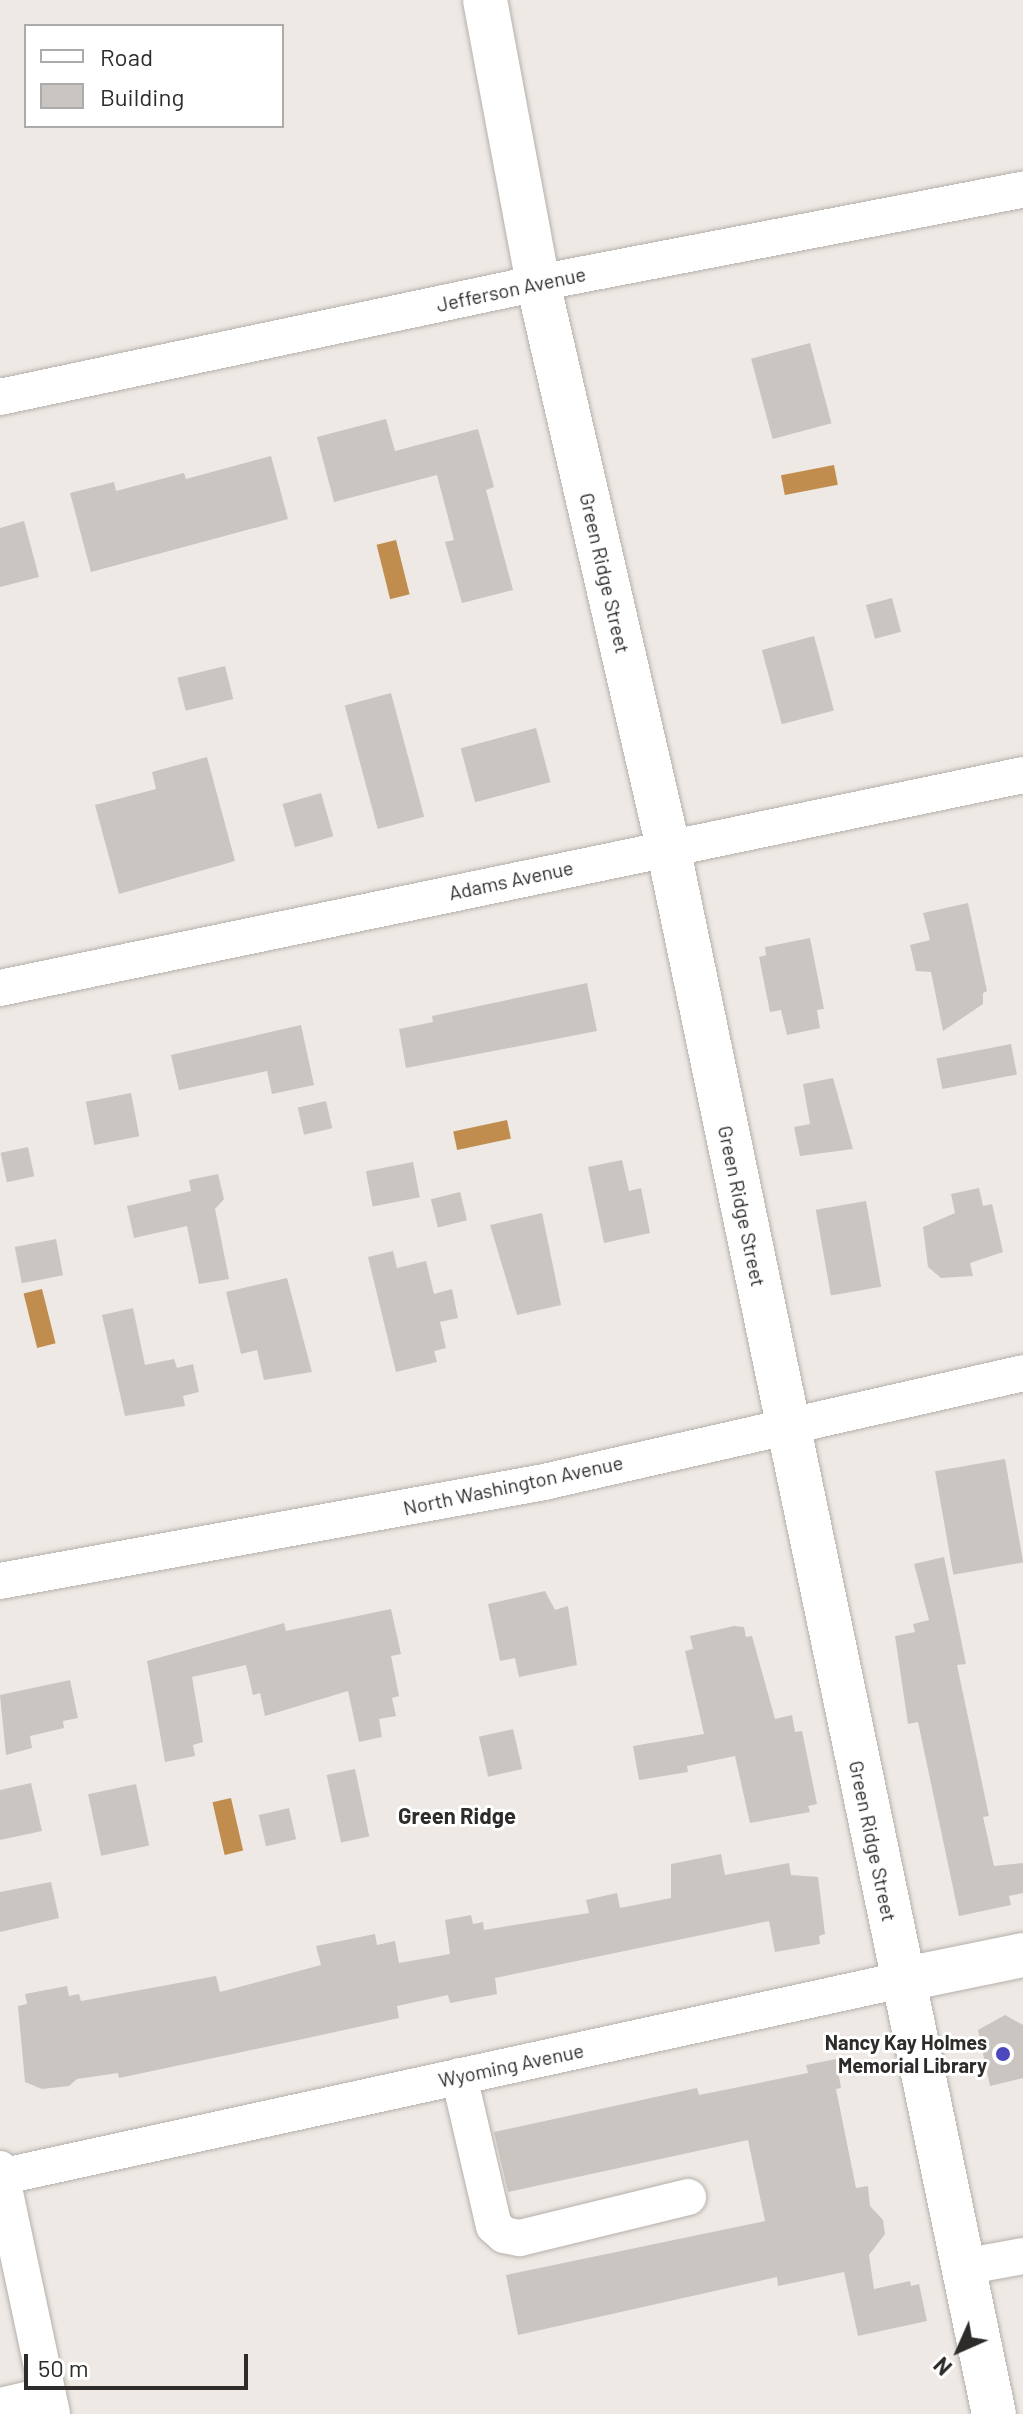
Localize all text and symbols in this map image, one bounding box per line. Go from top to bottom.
legend [24,24,284,128]
text: Road [100,42,153,71]
text: Building [100,82,184,111]
street label: Jefferson Avenue [434,261,588,317]
street label: Green Ridge Street [575,491,635,655]
street label: Adams Avenue [447,855,575,905]
street label: Green Ridge Street [713,1123,771,1289]
street label: North Washington Avenue [401,1450,625,1520]
street label: Green Ridge Street [844,1758,902,1924]
district label: Green Ridge [398,1803,516,1829]
place label: Nancy Kay Holmes Memorial Library [825,2030,987,2077]
street label: Wyoming Avenue [436,2038,586,2092]
marker: Nancy Kay Holmes Memorial Library [994,2045,1012,2063]
north arrow [919,2310,999,2390]
scale bar [28,2338,252,2388]
text: 50 m [38,2353,89,2382]
text: N [928,2353,956,2381]

